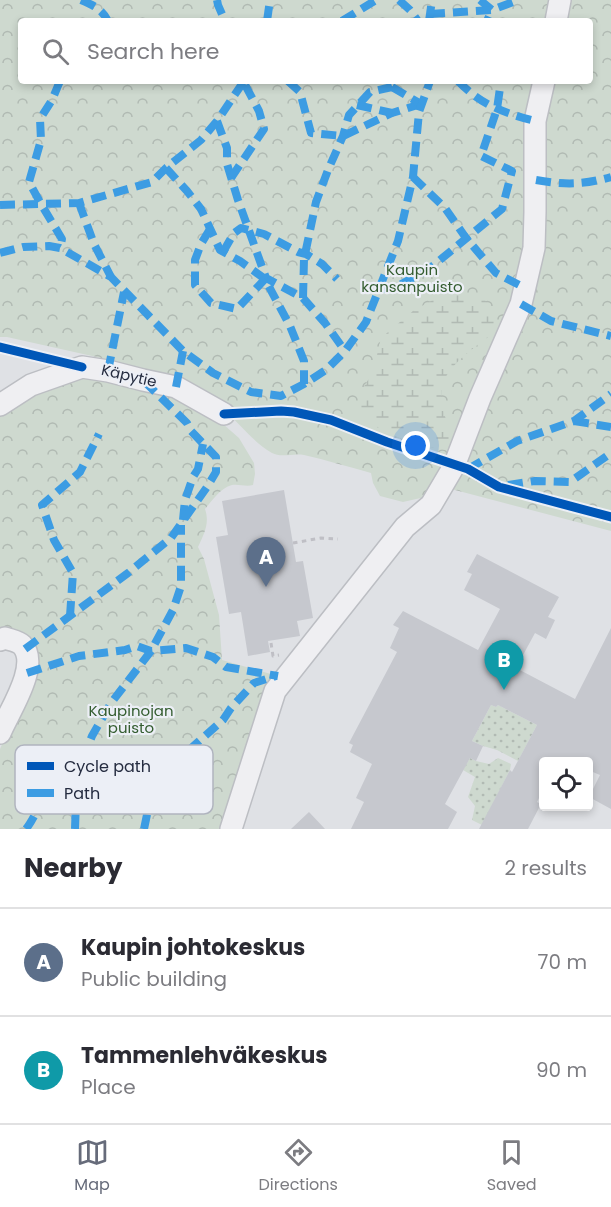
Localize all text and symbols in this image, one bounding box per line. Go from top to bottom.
search box [18,18,593,84]
icon: search [39,35,72,68]
text: Search here [87,36,220,67]
park label: Kaupin kansanpuisto [361,259,463,297]
street label: Käpytie [99,359,159,392]
your location [401,431,430,460]
pin: A [246,538,286,587]
pin: B [484,640,524,690]
park label: Kaupinojan puisto [88,700,174,738]
legend [15,745,213,814]
text: Cycle path [64,755,151,778]
map controls [539,757,593,811]
button: locate [539,757,593,811]
text: Path [64,782,100,805]
text: Nearby [24,850,122,886]
text: 2 results [504,854,587,882]
text: Kaupin johtokeskus [81,932,305,963]
text: A [36,948,51,976]
text: 70 m [538,948,587,976]
text: Public building [81,965,227,993]
text: Tammenlehväkeskus [81,1040,328,1071]
text: B [37,1056,50,1084]
text: 90 m [536,1056,587,1084]
text: Place [81,1073,136,1101]
tab: Map [74,1136,110,1197]
tab: Directions [259,1136,338,1197]
tab: Saved [487,1136,537,1197]

